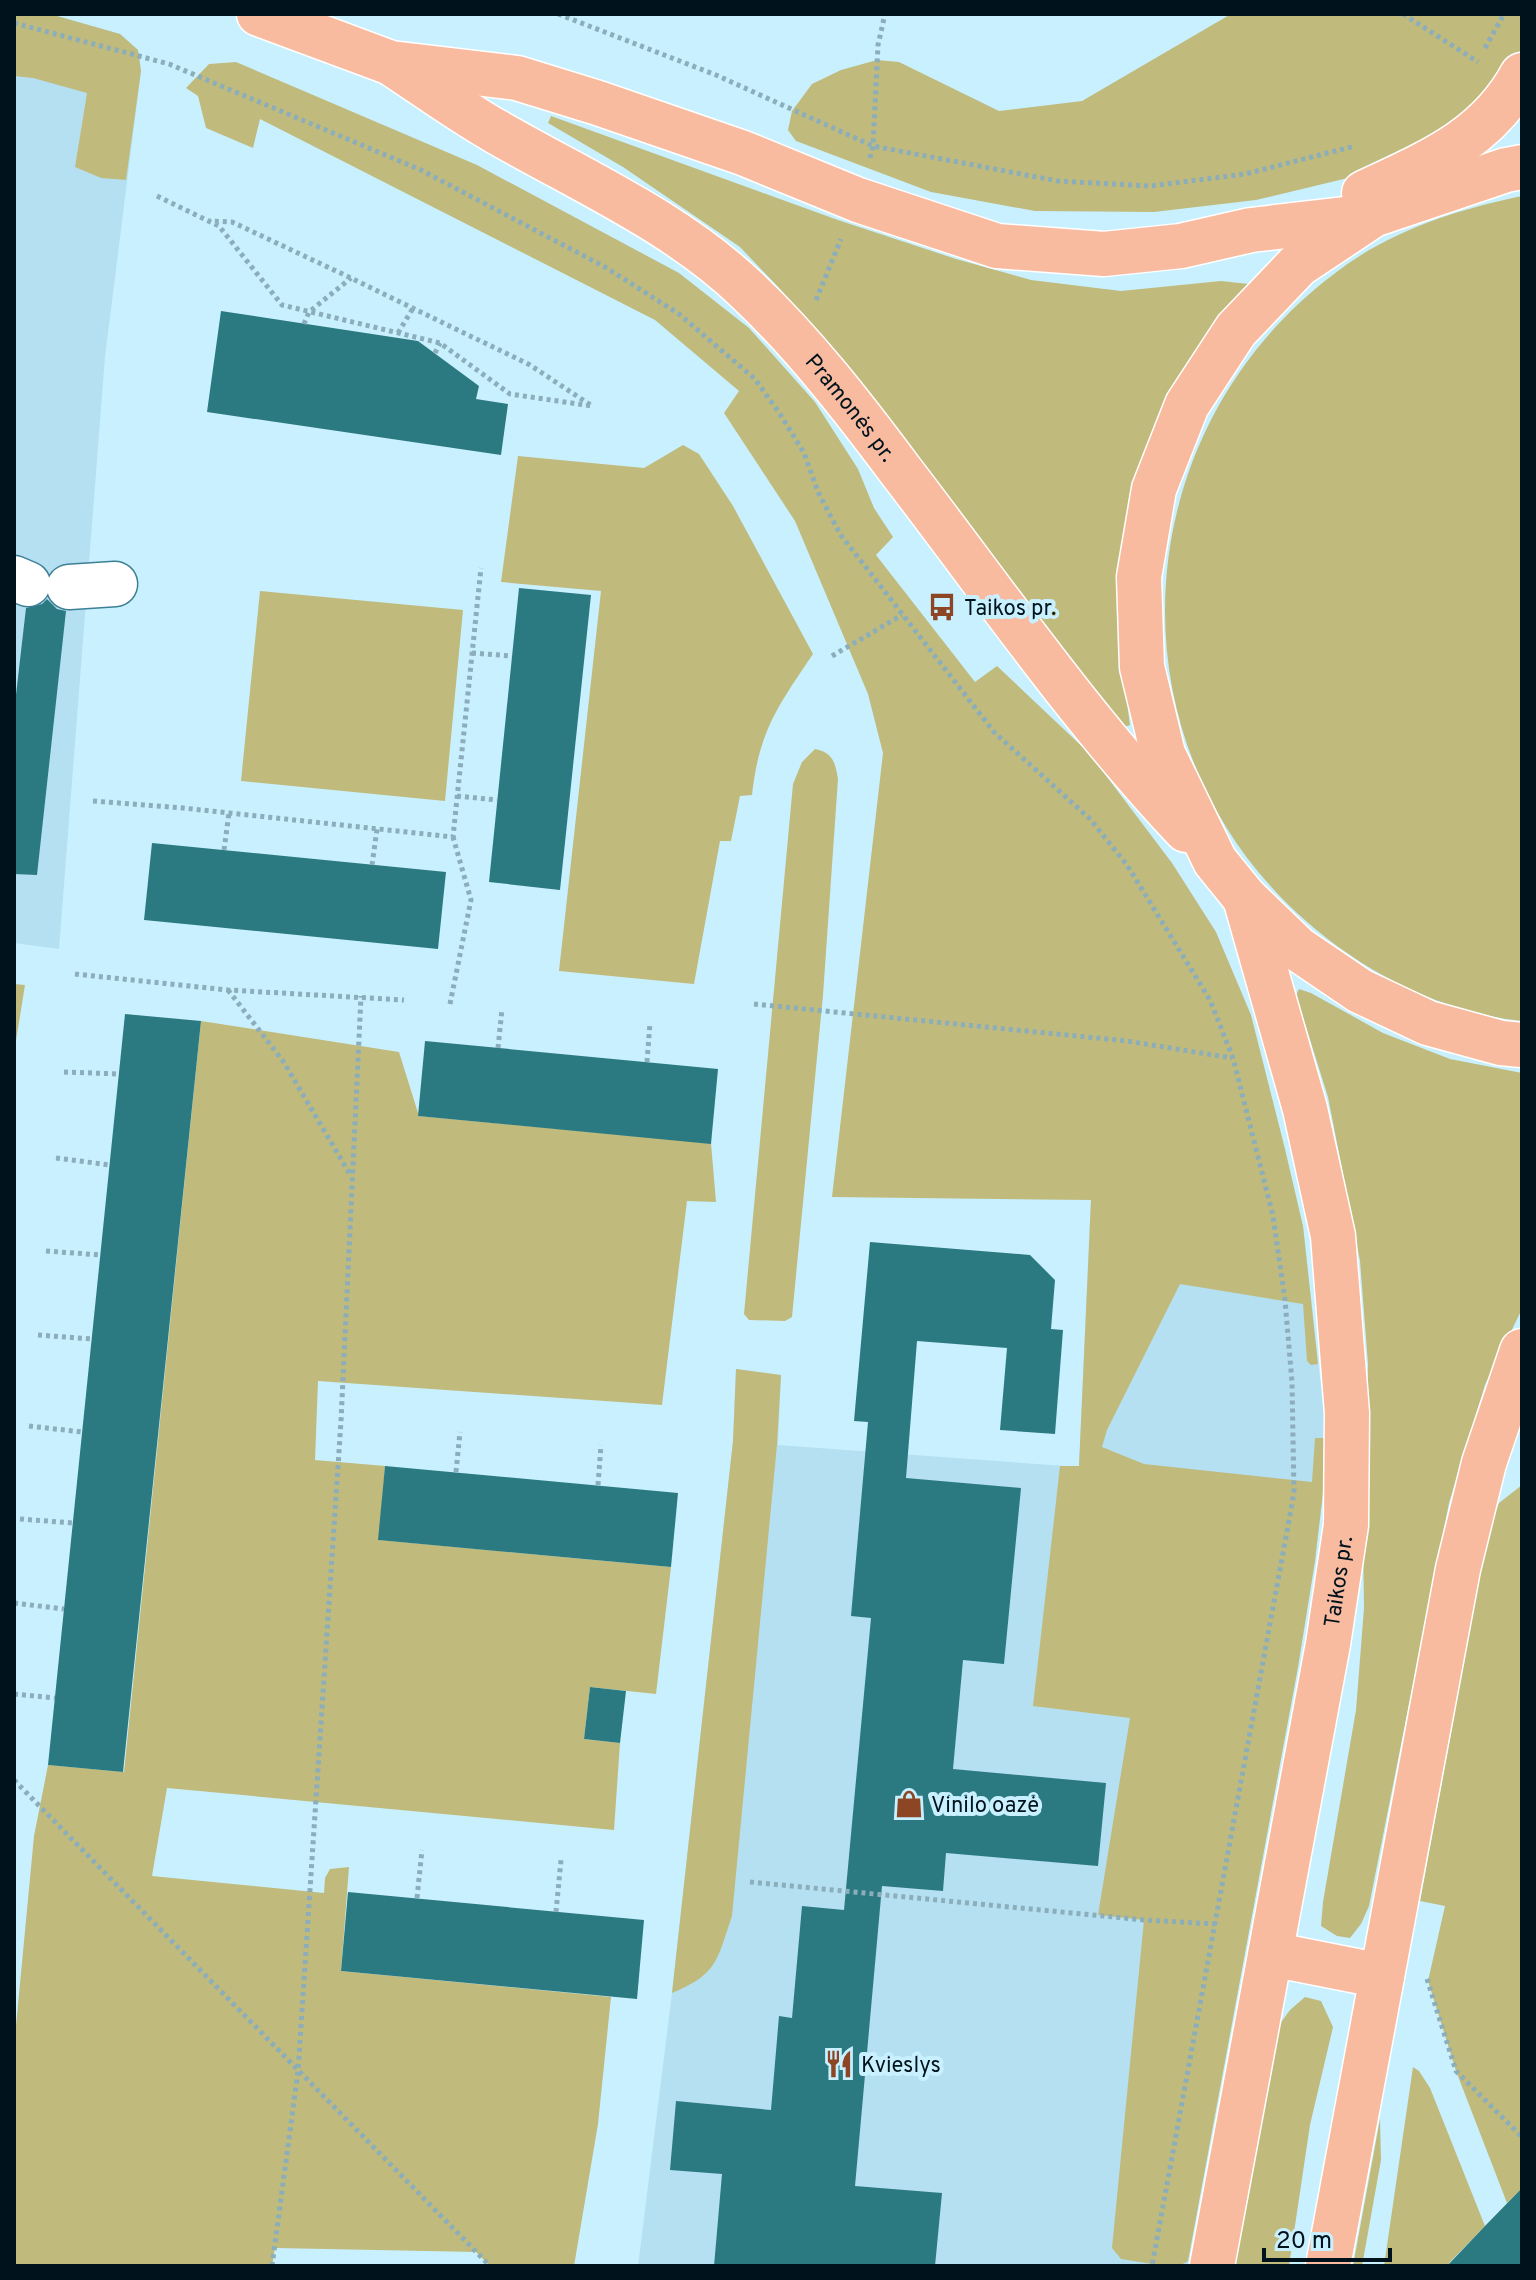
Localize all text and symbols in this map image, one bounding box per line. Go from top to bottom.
street label: Pramonės pr. [798,349,900,468]
bus stop icon: Taikos pr. [927,592,957,622]
place label: Taikos pr. [964,596,1056,623]
street label: Taikos pr. [1320,1534,1360,1629]
shop icon: Vinilo oazė [894,1789,924,1819]
place label: Vinilo oazė [931,1793,1039,1820]
restaurant icon: Kvieslys [824,2049,854,2079]
place label: Kvieslys [861,2053,941,2080]
scale bar [1264,2212,1390,2262]
text: 20 m [1276,2227,1332,2257]

